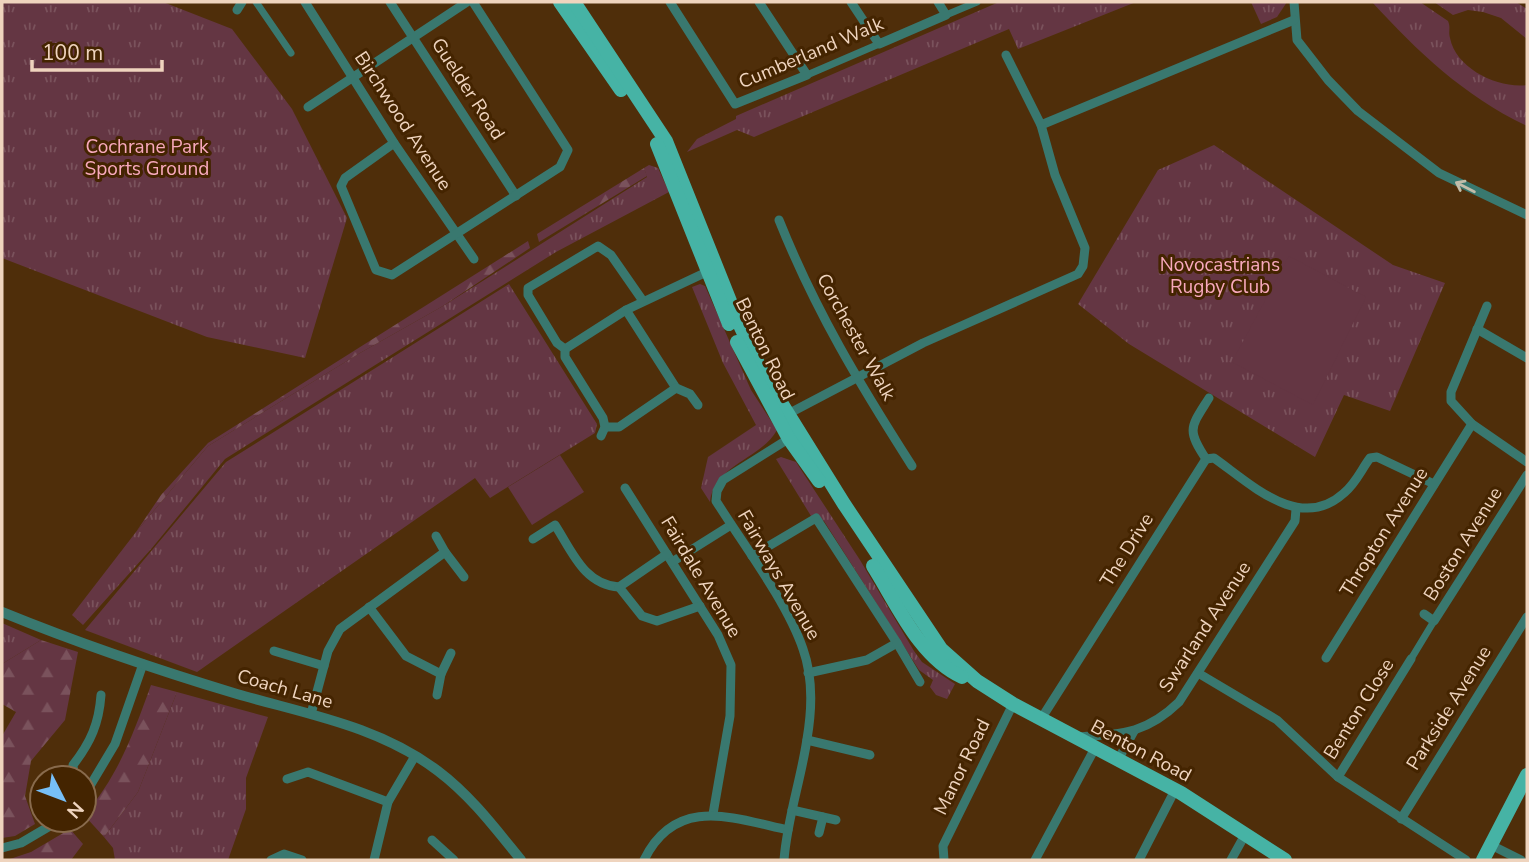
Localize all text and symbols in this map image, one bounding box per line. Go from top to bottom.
street label: Cumberland Walk [735,11,888,95]
scale bar [32,28,161,72]
street label: Guelder Road [425,33,511,145]
text: 100 m [42,39,103,67]
street label: Birchwood Avenue [348,46,458,196]
park label: Cochrane Park Sports Ground [85,134,209,182]
one-way arrow [1455,179,1476,193]
park label: Novocastrians Rugby Club [1160,252,1280,300]
street label: Corchester Walk [810,269,902,406]
street label: Benton Road [729,294,801,404]
street label: Thropton Avenue [1334,462,1434,602]
street label: Boston Avenue [1418,482,1508,606]
street label: Fairways Avenue [731,505,827,645]
street label: The Drive [1094,508,1160,592]
street label: Fairdale Avenue [654,511,748,643]
street label: Swarland Avenue [1153,556,1257,698]
street label: Parkside Avenue [1400,641,1498,775]
street label: Benton Close [1318,653,1400,765]
street label: Coach Lane [234,663,336,715]
street label: Benton Road [1086,714,1196,788]
street label: Manor Road [928,715,996,819]
north arrow [28,764,98,834]
text: N [60,796,89,824]

